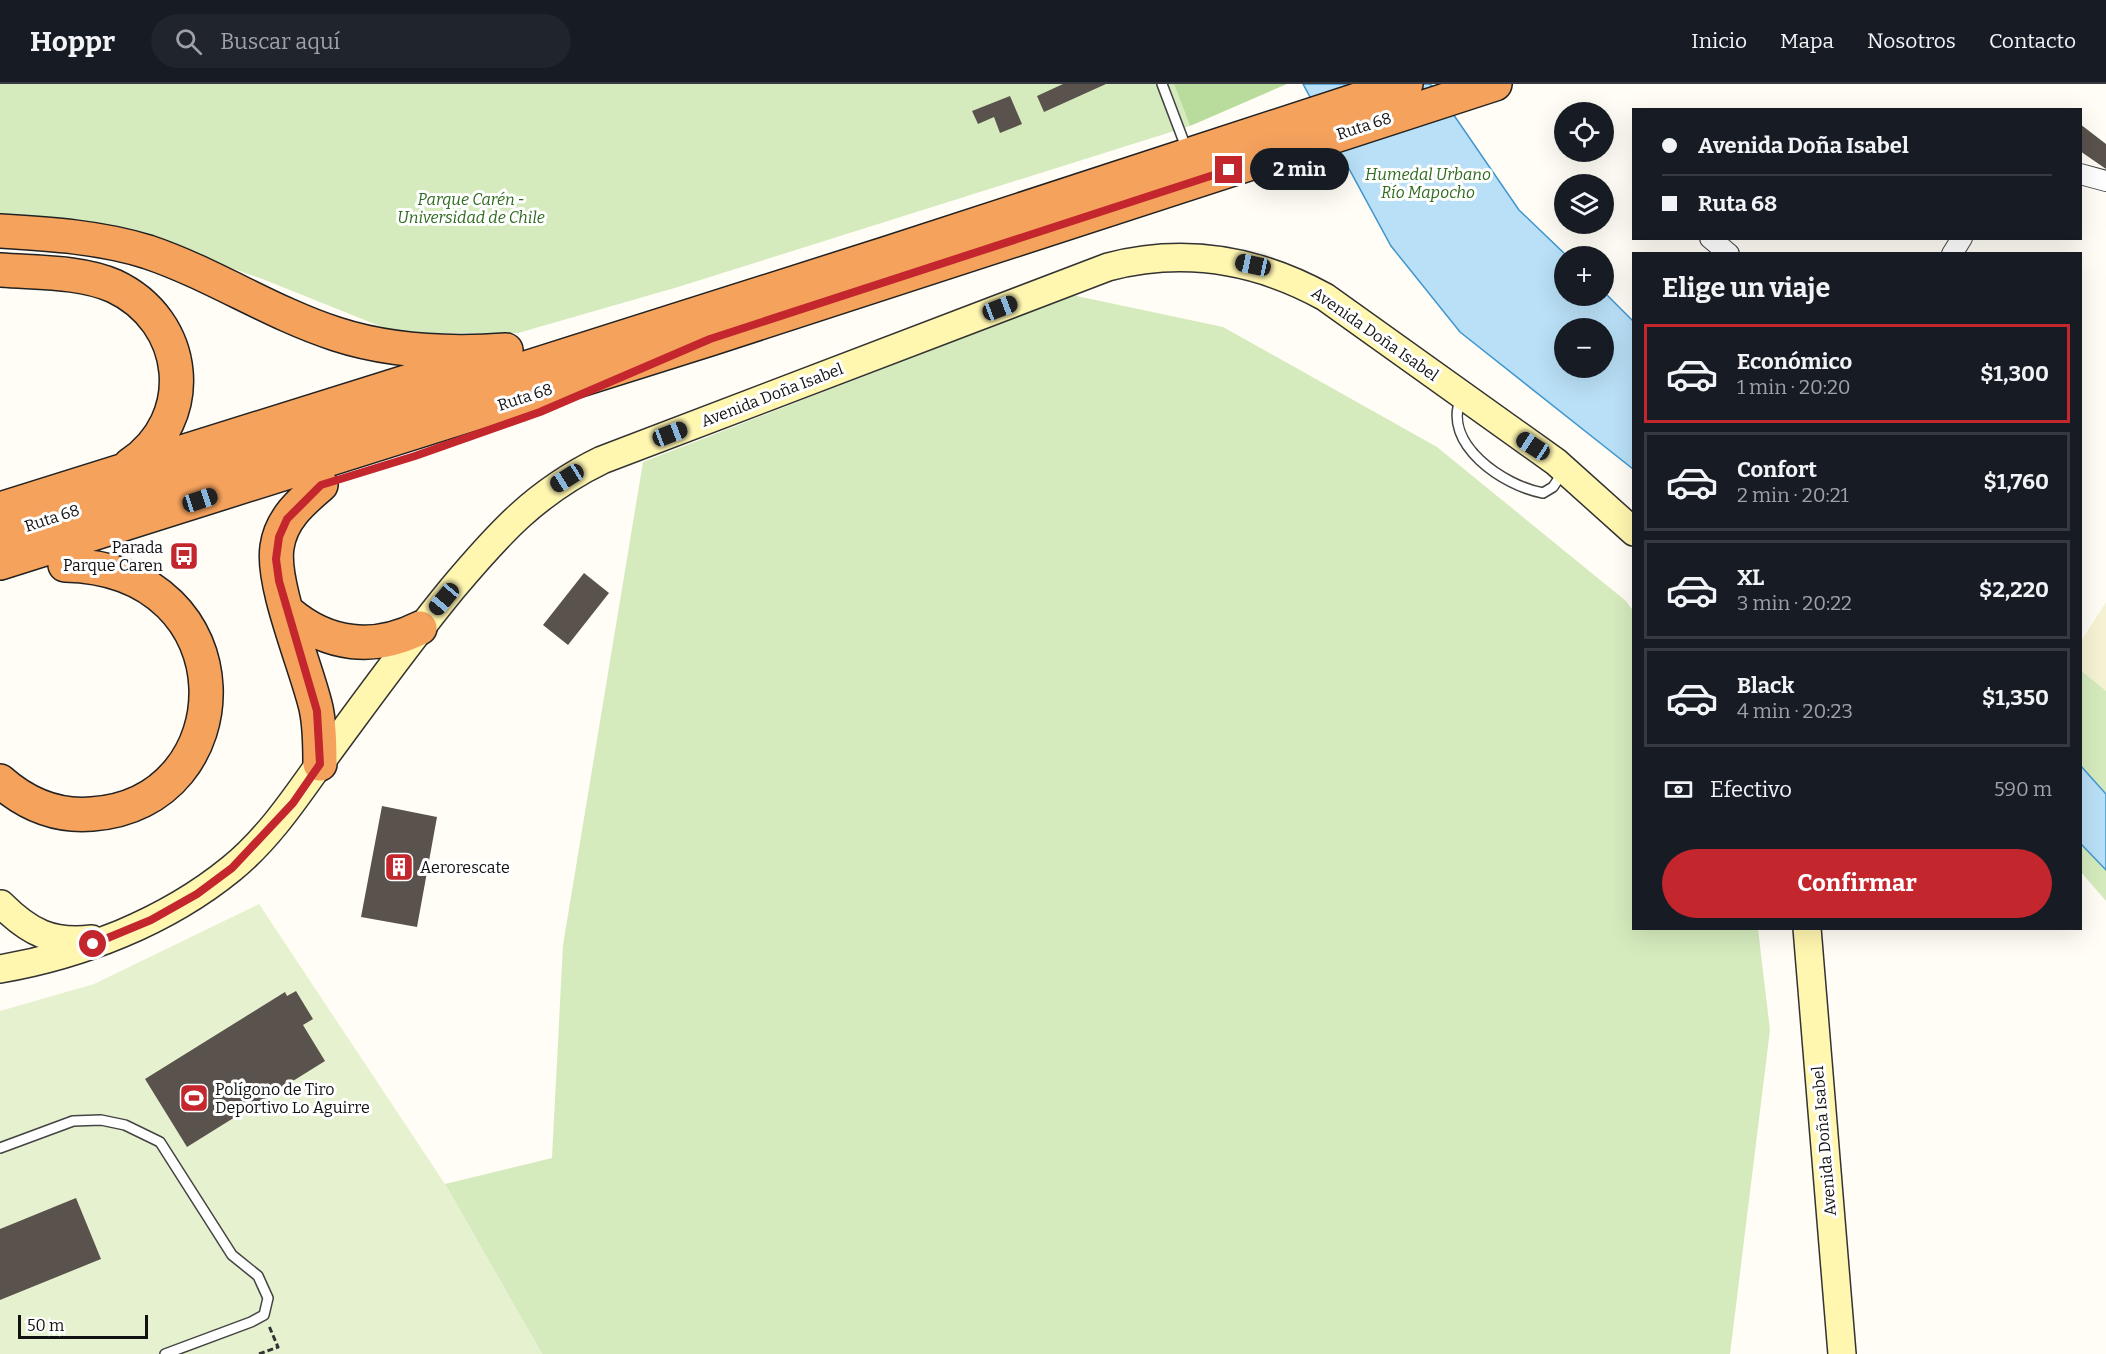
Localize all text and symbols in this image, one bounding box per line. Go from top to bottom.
search box [151,14,571,68]
text: Hoppr [30,25,115,58]
icon: search [172,25,205,58]
text: Buscar aquí [220,28,340,55]
text: Inicio [1691,28,1747,54]
text: Mapa [1780,28,1834,54]
text: Nosotros [1867,28,1956,54]
text: Contacto [1989,28,2076,54]
map controls [1554,102,1614,378]
button: locate [1554,102,1614,162]
street label: Ruta 68 [1334,108,1394,144]
text: Avenida Doña Isabel [1698,132,1909,159]
callout: 2 min [1250,149,1349,191]
route end [1215,156,1242,183]
text: 2 min [1273,157,1326,181]
park label: Humedal Urbano Río Mapocho [1365,165,1491,202]
button: layers [1554,174,1614,234]
park label: Parque Carén - Universidad de Chile [397,190,545,227]
text: Ruta 68 [1698,190,1777,217]
button: + [1554,246,1614,306]
car [1234,252,1272,278]
text: Elige un viaje [1662,272,1830,304]
street label: Avenida Doña Isabel [1308,283,1442,385]
car [980,293,1020,323]
button: − [1554,318,1614,378]
icon: car [1665,347,1719,401]
text: Económico [1737,348,1852,375]
street label: Avenida Doña Isabel [698,359,846,431]
text: $1,300 [1980,360,2049,387]
text: 1 min · 20:20 [1737,375,1851,399]
street label: Ruta 68 [495,379,555,415]
car [650,419,690,449]
car [1513,429,1553,463]
icon: car [1665,455,1719,509]
text: Confort [1737,456,1817,483]
car [547,461,587,495]
text: $1,760 [1983,468,2049,495]
text: 2 min · 20:21 [1737,483,1849,507]
car [180,486,220,514]
street label: Ruta 68 [22,500,82,536]
place label: Parada Parque Caren [63,538,163,575]
bus stop icon: Parada Parque Caren [168,540,200,572]
icon: car [1665,563,1719,617]
text: XL [1737,564,1764,591]
text: $2,220 [1979,576,2049,603]
car [426,579,462,619]
text: 3 min · 20:22 [1737,591,1852,615]
icon: car [1665,671,1719,725]
text: Black [1737,672,1794,699]
text: $1,350 [1982,684,2049,711]
text: 4 min · 20:23 [1737,699,1853,723]
icon: cash [1662,773,1695,806]
text: Efectivo [1710,776,1792,803]
text: 590 m [1994,777,2052,801]
button: Confirmar [1662,849,2052,918]
building icon: Aerorescate [383,851,415,883]
place label: Aerorescate [420,858,510,877]
route start [79,930,106,957]
street label: Avenida Doña Isabel [1808,1065,1840,1217]
place label: Polígono de Tiro Deportivo Lo Aguirre [215,1080,370,1117]
sports icon: Polígono de Tiro Deportivo Lo Aguirre [178,1082,210,1114]
scale bar [18,1312,148,1340]
text: 50 m [27,1316,64,1335]

